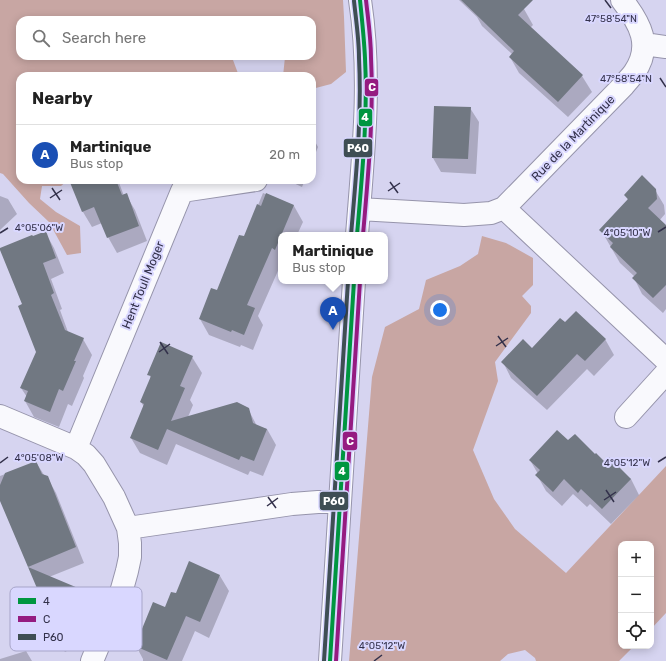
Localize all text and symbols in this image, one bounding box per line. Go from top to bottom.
text: 47°58'54"N [585,13,637,25]
search box [16,16,316,60]
icon: search [30,27,52,49]
text: Search here [62,29,146,47]
text: 47°58'54"N [600,73,652,85]
line badge: C [364,78,379,97]
text: C [368,81,376,94]
text: Nearby [32,88,93,108]
street label: Rue de la Martinique [529,92,618,184]
line badge: 4 [358,108,373,127]
text: 4 [361,111,369,124]
text: Martinique [70,138,151,156]
line badge: P60 [343,138,373,158]
text: P60 [347,142,369,155]
text: A [40,147,50,162]
text: 20 m [269,147,300,162]
text: Bus stop [70,156,123,171]
text: 4°05'06"W [15,222,63,234]
text: 4°05'10"W [604,227,650,239]
popup [278,232,388,284]
street label: Hent Toull Moger [119,239,167,331]
text: Martinique [292,242,374,260]
text: Bus stop [292,260,346,275]
pin: A [320,297,346,330]
your location [430,300,450,320]
line badge: C [342,431,358,451]
text: C [346,435,354,448]
text: 4°05'08"W [14,452,64,464]
text: 4°05'12"W [604,457,650,469]
line badge: 4 [334,461,350,481]
text: 4 [338,465,346,478]
line badge: P60 [319,491,349,511]
text: P60 [323,495,345,508]
map controls [618,541,654,649]
button: + [618,541,654,577]
button: − [618,577,654,613]
legend [10,587,142,651]
text: 4 [43,595,50,608]
text: C [43,613,50,626]
button: locate [618,613,654,649]
text: P60 [43,631,64,644]
text: 4°05'12"W [359,640,405,652]

